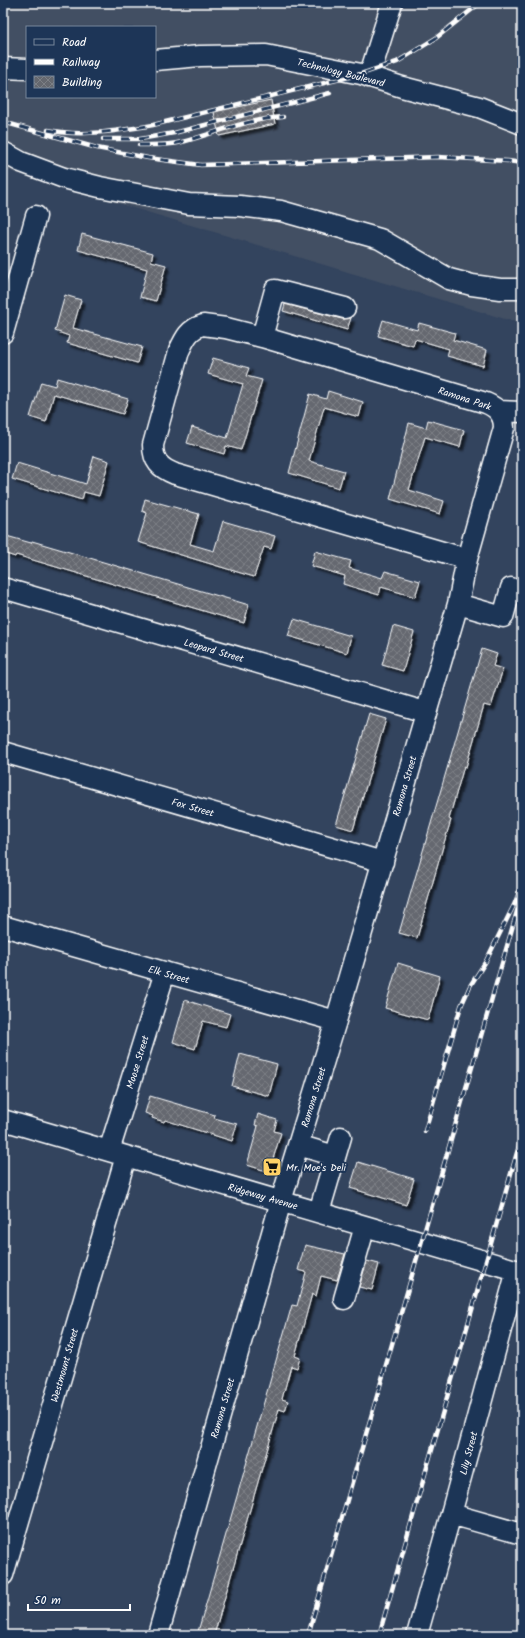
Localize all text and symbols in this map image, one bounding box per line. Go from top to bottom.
legend [26,26,156,98]
text: Road [62,33,87,52]
text: Railway [62,53,100,72]
street label: Technology Boulevard [295,54,387,92]
text: Building [62,73,102,92]
street label: Ramona Park [436,383,494,415]
street label: Leopard Street [182,635,246,667]
street label: Ramona Street [389,754,421,818]
street label: Fox Street [170,794,216,822]
street label: Elk Street [146,961,191,989]
street label: Moose Street [122,1033,154,1091]
street label: Ramona Street [297,1065,331,1129]
supermarket icon: Mr. Moe's Deli [261,1156,283,1178]
place label: Mr. Moe's Deli [286,1160,347,1176]
street label: Ridgeway Avenue [226,1179,300,1215]
street label: Westmount Street [47,1326,83,1404]
street label: Ramona Street [207,1376,239,1440]
street label: Lily Street [455,1430,482,1477]
scale bar [28,1586,130,1612]
text: 50 m [34,1591,61,1610]

